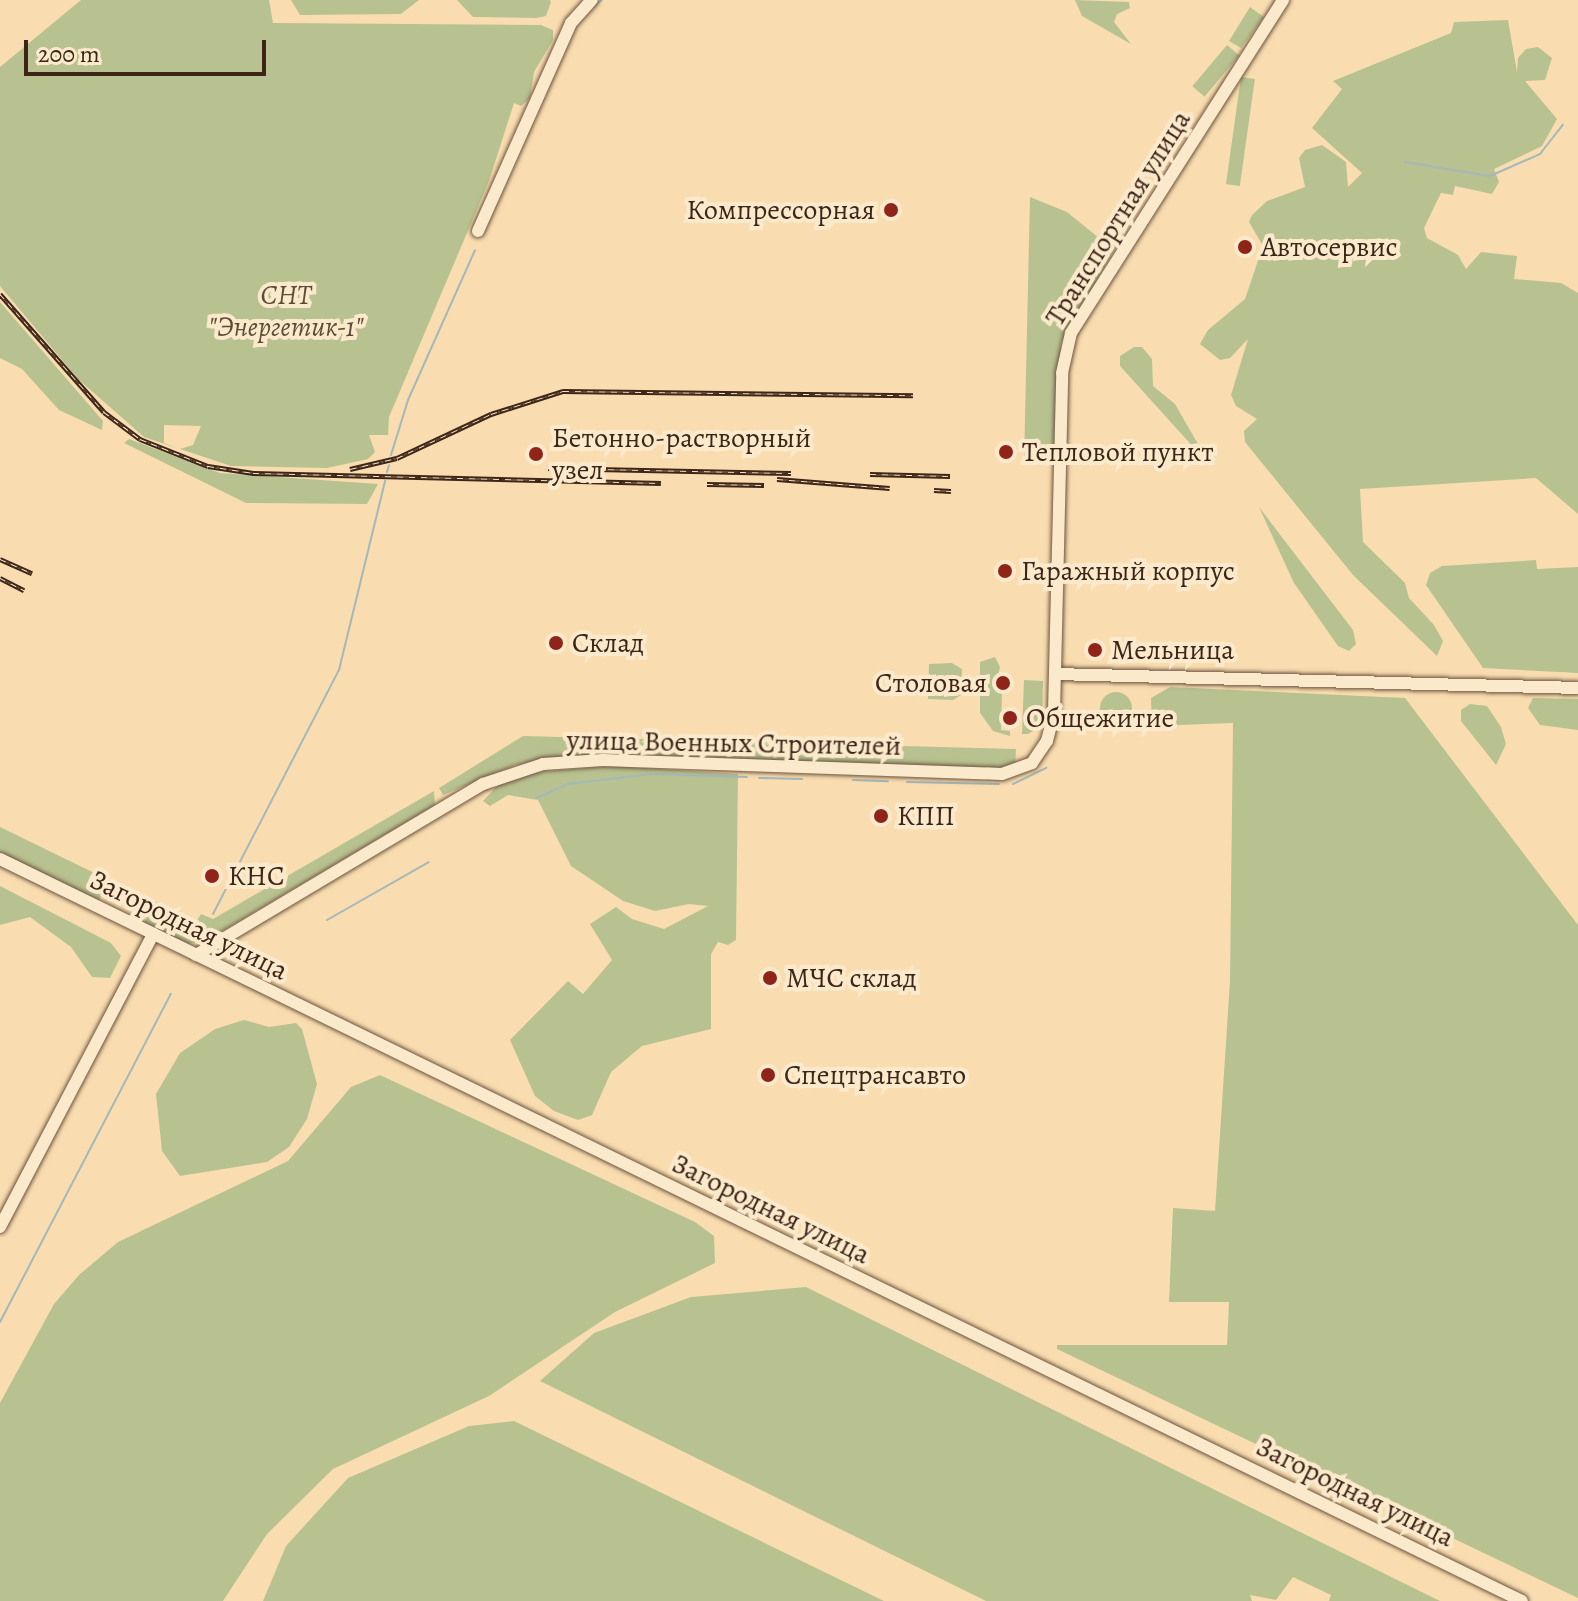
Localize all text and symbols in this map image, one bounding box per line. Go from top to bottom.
scale bar [28,24,270,74]
text: 200 m [38,38,100,70]
street label: Транспортная улица [1038,104,1198,332]
place label: Компрессорная [687,193,875,227]
marker: Компрессорная [882,201,900,219]
place label: Автосервис [1261,230,1398,264]
marker: Автосервис [1236,238,1254,256]
park label: СНТ "Энергетик-1" [209,278,363,344]
place label: Бетонно-растворный узел [552,421,811,487]
place label: Тепловой пункт [1022,435,1214,469]
marker: Тепловой пункт [997,443,1015,461]
marker: Бетонно-растворный узел [527,445,545,463]
place label: Гаражный корпус [1021,554,1235,588]
marker: Гаражный корпус [996,562,1014,580]
place label: Склад [572,626,644,660]
place label: Мельница [1111,633,1234,667]
marker: Склад [547,634,565,652]
marker: Мельница [1086,641,1104,659]
place label: Столовая [875,666,987,700]
marker: Столовая [994,674,1012,692]
place label: Общежитие [1026,701,1174,735]
marker: Общежитие [1001,709,1019,727]
street label: улица Военных Строителей [566,723,902,763]
place label: КПП [897,799,955,833]
marker: КПП [872,807,890,825]
place label: КНС [228,859,285,893]
street label: Загородная улица [85,863,293,987]
marker: КНС [203,867,221,885]
place label: МЧС склад [786,961,917,995]
marker: МЧС склад [761,969,779,987]
place label: Спецтрансавто [784,1058,966,1092]
marker: Спецтрансавто [759,1066,777,1084]
street label: Загородная улица [667,1147,875,1271]
street label: Загородная улица [1251,1430,1459,1554]

